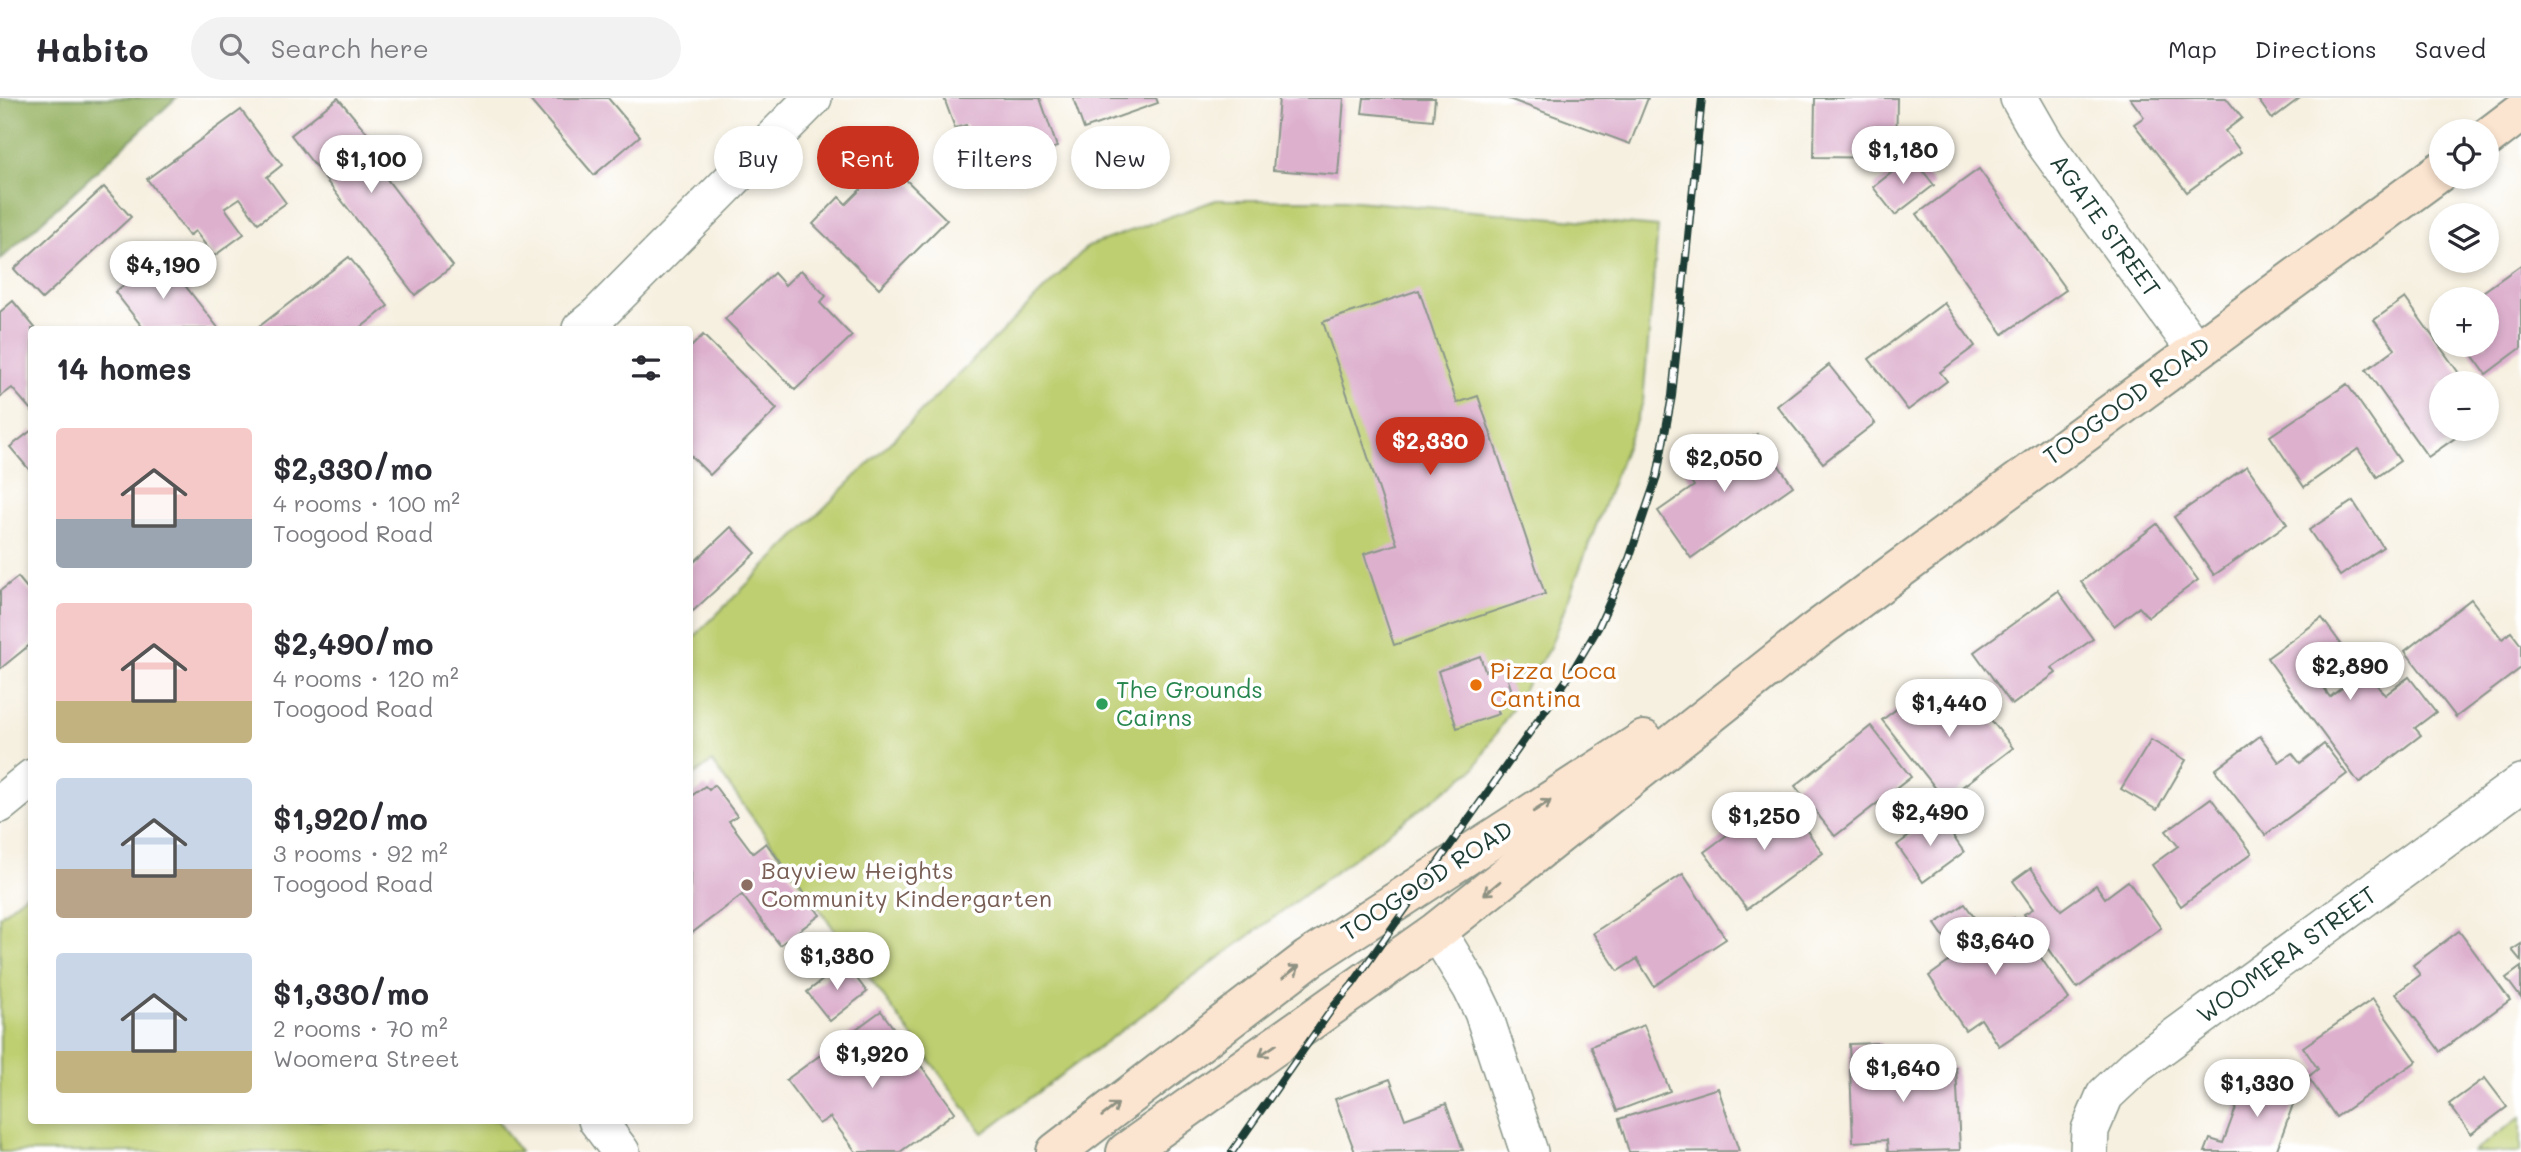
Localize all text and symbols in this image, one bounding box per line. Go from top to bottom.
search box [191,17,681,80]
text: Habito [35,27,149,70]
icon: search [215,29,253,67]
text: Search here [271,31,429,65]
text: Map [2168,33,2217,64]
text: Directions [2255,33,2377,64]
text: Saved [2415,33,2486,64]
map controls [2429,119,2499,441]
button: locate [2429,119,2499,189]
chip: Buy [714,126,803,189]
chip: Rent [817,126,919,189]
chip: Filters [933,126,1057,189]
chip: New [1071,126,1170,189]
pin: $1,180 [1846,126,1960,186]
text: $1,180 [1868,134,1938,164]
pin: $1,100 [314,136,428,195]
text: $1,100 [335,143,407,173]
street label: AGATE STREET [2044,148,2168,303]
button: layers [2429,203,2499,273]
pin: $4,190 [106,242,220,301]
text: $4,190 [126,249,200,279]
button: + [2429,287,2499,357]
street label: TOOGOOD ROAD [2037,329,2216,471]
text: 14 homes [56,348,192,388]
icon: filters [627,349,665,387]
button: − [2429,371,2499,441]
pin: $2,330 [1373,418,1487,477]
text: $2,330 [1392,425,1468,455]
pin: $2,050 [1667,434,1781,494]
text: $2,050 [1685,442,1763,472]
text: $2,330/mo [273,448,432,488]
icon: home [112,456,196,540]
text: 4 rooms · 100 m² [273,488,460,518]
text: Toogood Road [273,518,433,548]
text: $2,490/mo [273,623,433,663]
icon: home [112,631,196,715]
pin: $2,890 [2293,642,2407,702]
text: $2,890 [2311,650,2389,680]
place label: Pizza Loca Cantina [1490,654,1617,713]
text: 4 rooms · 120 m² [273,663,459,693]
place label: The Grounds Cairns [1116,673,1263,732]
marker: Pizza Loca Cantina [1468,677,1484,693]
pin: $1,440 [1892,680,2006,739]
text: $1,440 [1911,687,1987,717]
text: Toogood Road [273,693,433,723]
marker: The Grounds Cairns [1094,696,1110,712]
pin: $2,490 [1873,788,1987,848]
pin: $1,250 [1707,792,1821,852]
text: $2,490 [1891,796,1969,826]
text: $1,920/mo [273,798,428,838]
one-way arrow [1531,799,1551,813]
text: $1,250 [1728,800,1800,830]
icon: home [112,806,196,890]
street label: TOOGOOD ROAD [1334,813,1518,947]
text: 3 rooms · 92 m² [273,838,448,868]
place label: Bayview Heights Community Kindergarten [761,854,1052,913]
text: Toogood Road [273,868,433,898]
marker: Bayview Heights Community Kindergarten [739,877,755,893]
street label: WOOMERA STREET [2190,878,2382,1029]
one-way arrow [1484,881,1502,896]
pin: $3,640 [1938,918,2052,977]
text: $3,640 [1956,925,2034,955]
pin: $1,380 [780,932,894,992]
text: $1,380 [800,940,874,970]
one-way arrow [1281,965,1300,980]
text: $1,330/mo [273,973,429,1013]
icon: home [112,981,196,1065]
text: 2 rooms · 70 m² [273,1013,448,1043]
pin: $1,920 [815,1030,929,1090]
text: $1,920 [836,1038,908,1068]
text: Woomera Street [273,1043,459,1073]
one-way arrow [1259,1043,1278,1057]
pin: $1,640 [1846,1044,1960,1104]
text: $1,640 [1866,1052,1940,1082]
pin: $1,330 [2200,1060,2314,1119]
text: $1,330 [2220,1067,2294,1097]
one-way arrow [1100,1103,1118,1118]

